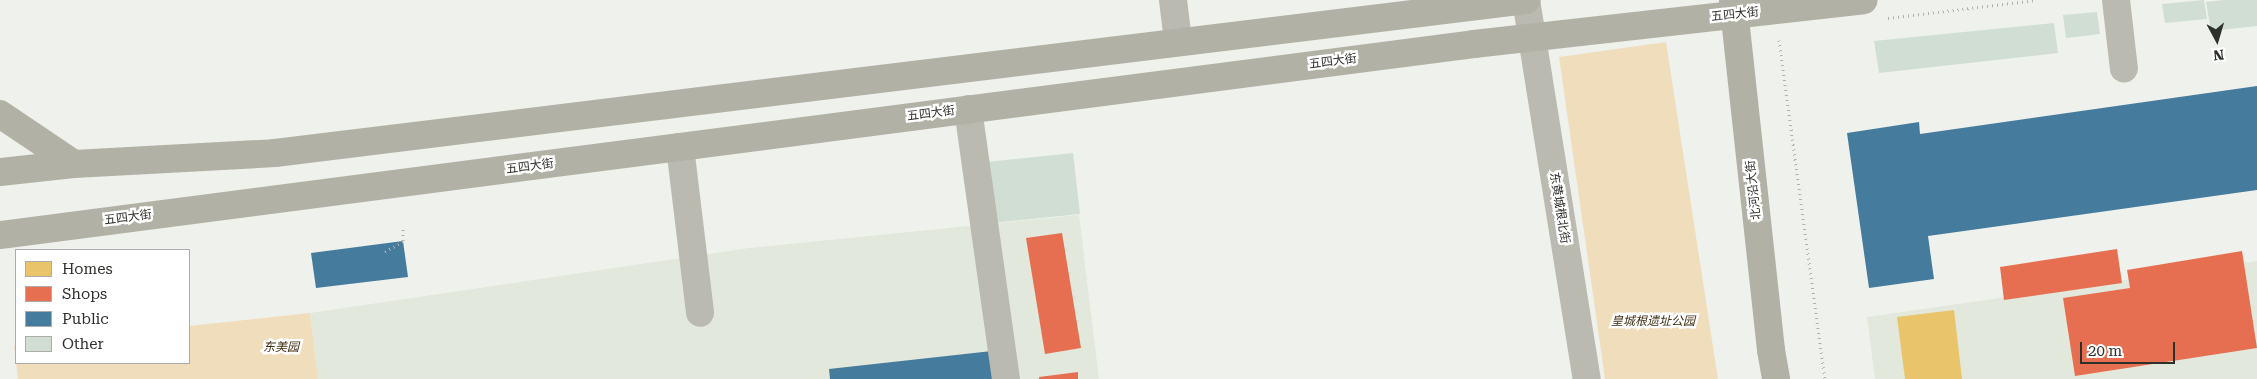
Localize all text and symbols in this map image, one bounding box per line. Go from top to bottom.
street label: 五四大街 [1710,5,1760,25]
north arrow [2192,15,2242,65]
text: N [2212,46,2225,63]
street label: 五四大街 [1308,52,1358,72]
street label: 五四大街 [906,104,956,124]
street label: 五四大街 [505,157,555,177]
street label: 北河沿大街 [1744,159,1764,221]
street label: 东黄城根北街 [1546,171,1572,245]
street label: 五四大街 [103,208,153,228]
legend [15,249,190,364]
text: Homes [62,260,113,278]
text: Shops [62,285,107,303]
text: Public [62,310,109,328]
park label: 皇城根遗址公园 [1611,315,1695,329]
scale bar [2082,332,2177,364]
text: Other [62,335,104,353]
park label: 东美园 [263,341,299,355]
text: 20 m [2088,342,2122,360]

